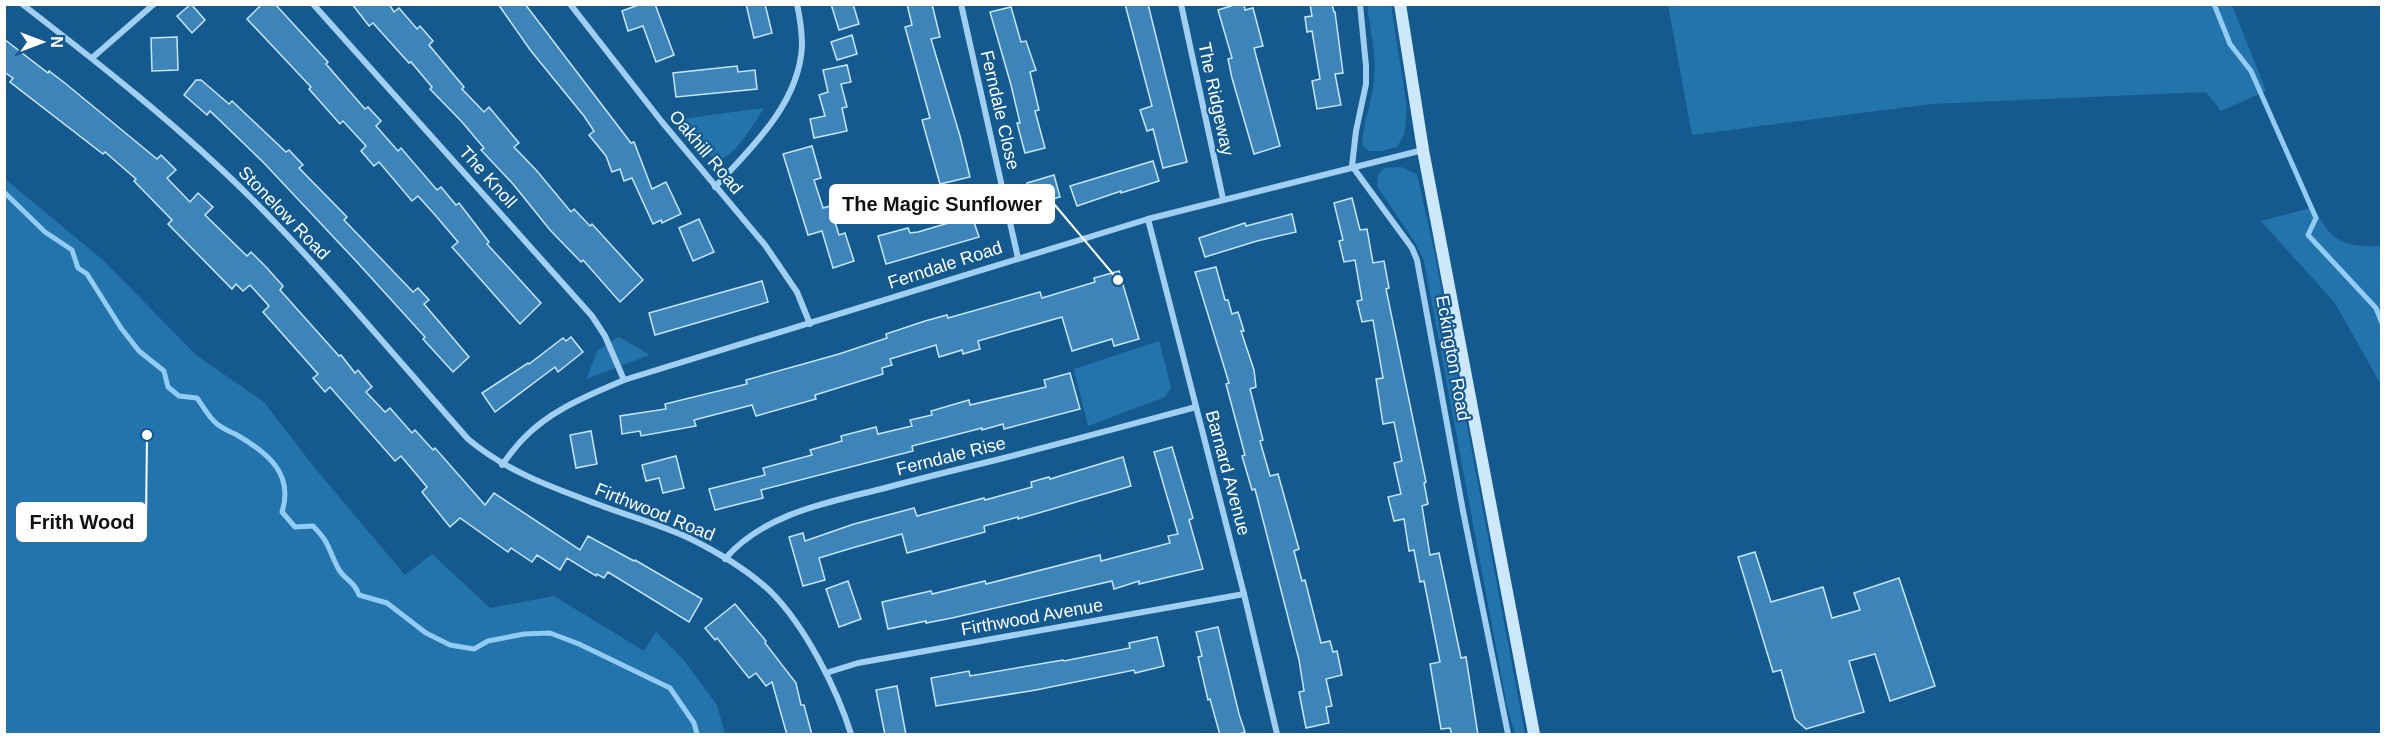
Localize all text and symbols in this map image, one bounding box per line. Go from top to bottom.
north arrow [12,12,72,72]
text: N [48,36,65,48]
street label: The Ridgeway [1194,41,1238,157]
street label: Ferndale Close [977,48,1023,172]
street label: Oakhill Road [665,106,747,198]
street label: The Knoll [455,142,521,212]
street label: Stonelow Road [234,162,334,264]
callout: The Magic Sunflower [830,185,1054,223]
text: The Magic Sunflower [842,193,1042,215]
street label: Ferndale Road [885,237,1005,293]
street label: Eckington Road [1432,294,1474,422]
street label: Barnard Avenue [1202,408,1254,538]
street label: Ferndale Rise [894,433,1008,479]
street label: Firthwood Road [592,479,718,545]
callout: Frith Wood [17,503,146,541]
text: Frith Wood [29,511,135,533]
street label: Firthwood Avenue [959,595,1105,639]

